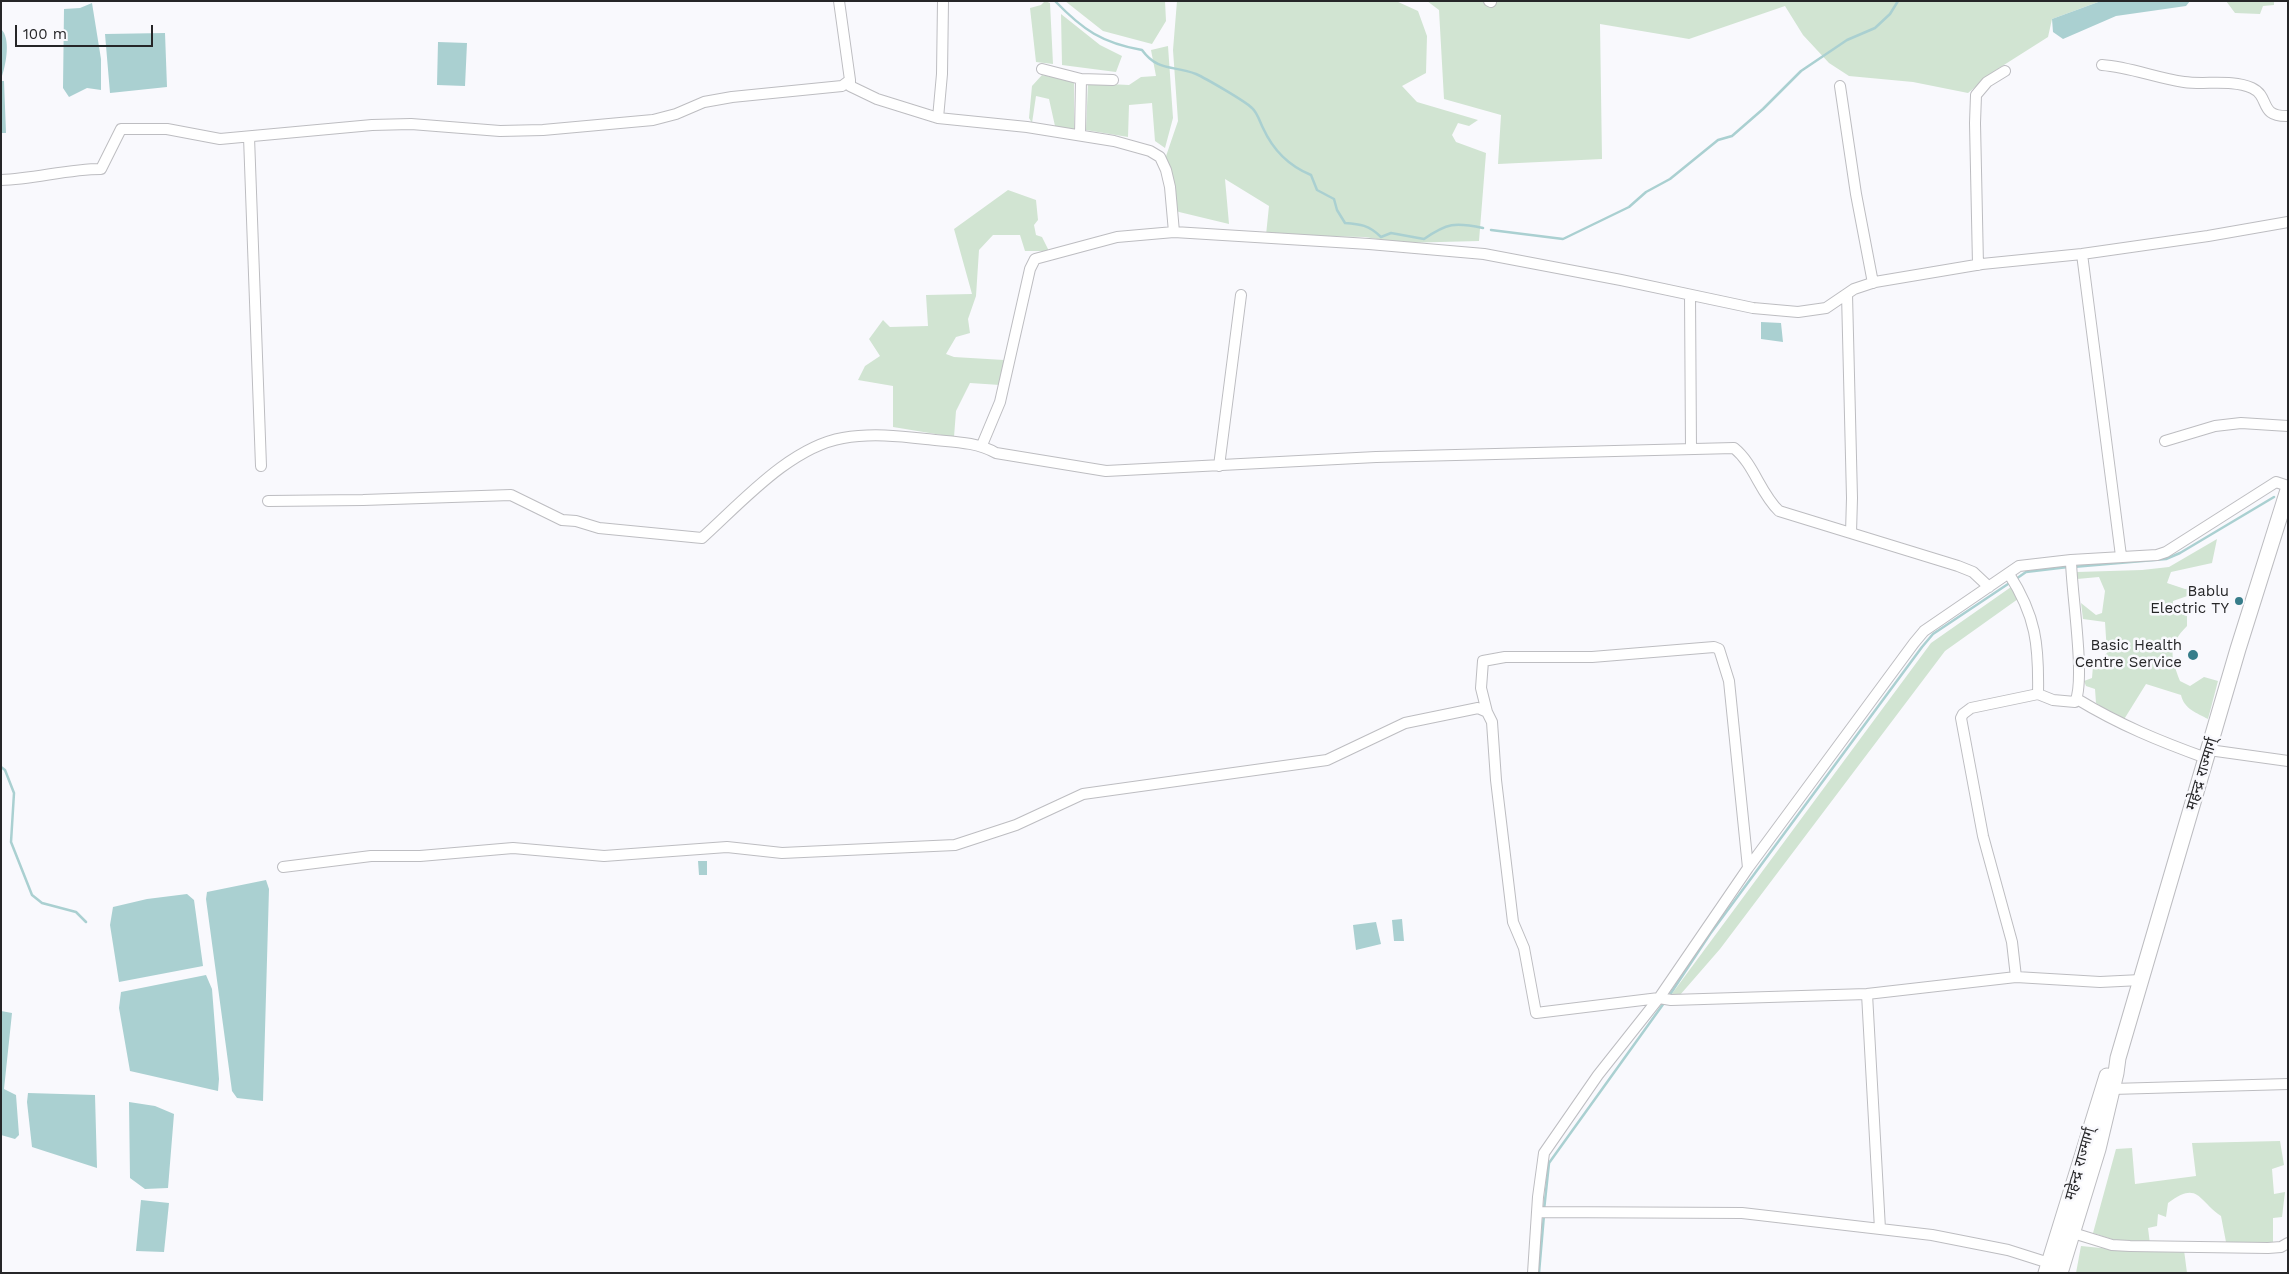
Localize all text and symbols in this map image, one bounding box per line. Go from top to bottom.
scale bar [18,15,155,47]
text: 100 m [23,25,67,43]
place label: Bablu Electric TY [2150,583,2229,618]
marker: Bablu Electric TY [2233,595,2245,607]
place label: Basic Health Centre Service [2075,637,2182,672]
marker: Basic Health Centre Service [2186,648,2200,662]
street label: महेन्द्र राज्मार्ग् [2182,736,2222,812]
street label: महेन्द्र राज्मार्ग् [2061,1126,2099,1202]

